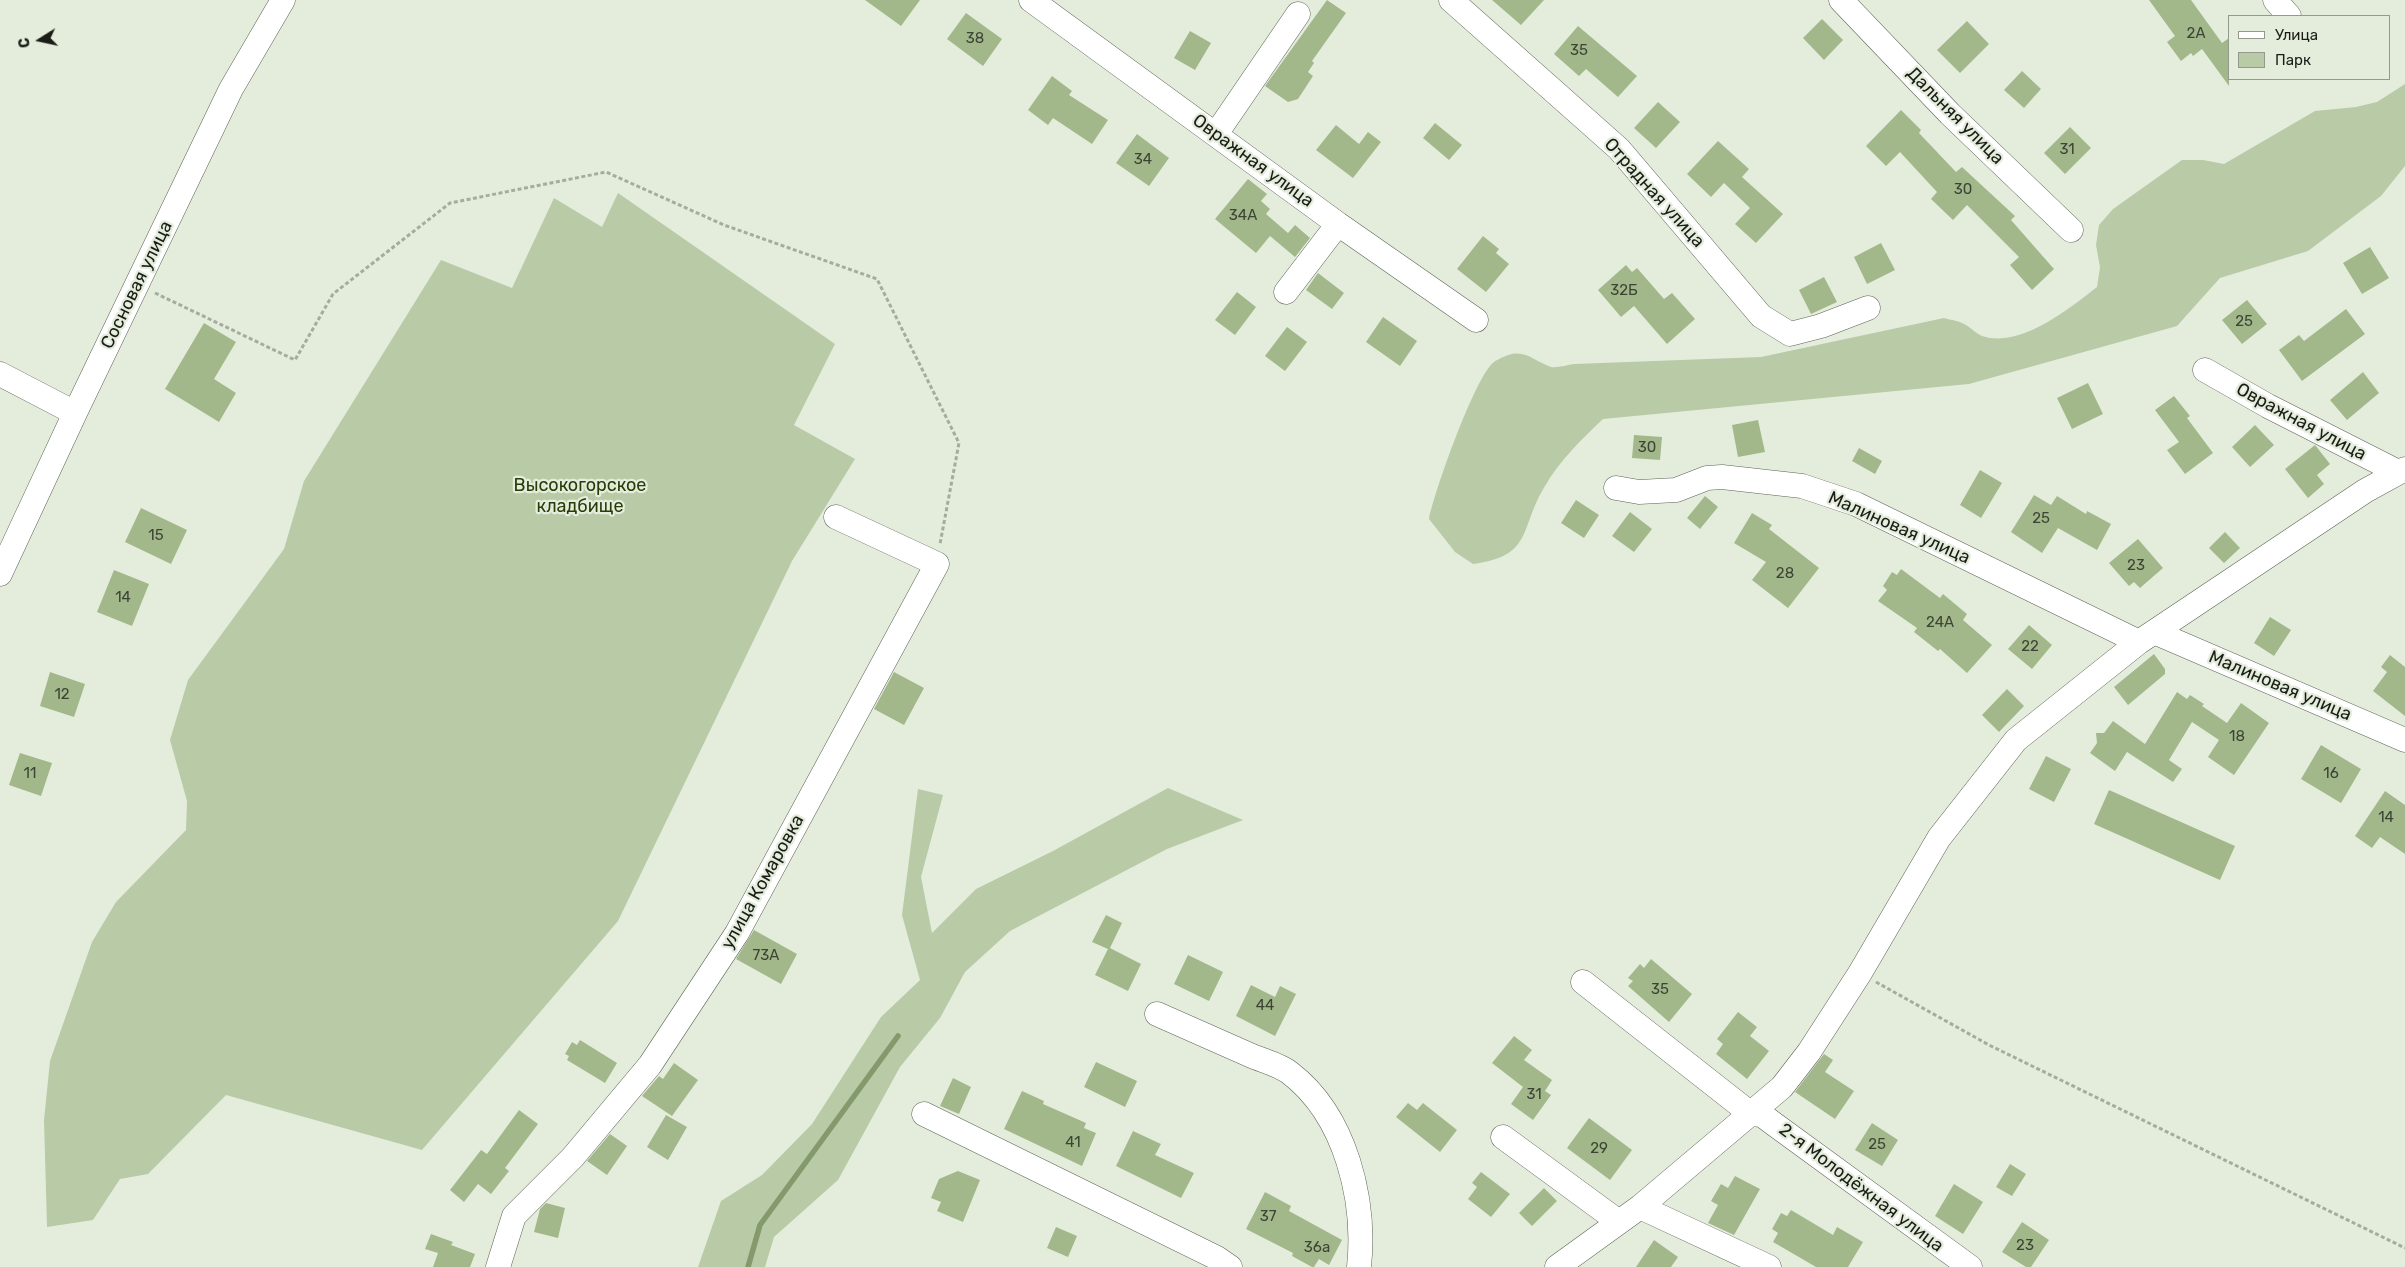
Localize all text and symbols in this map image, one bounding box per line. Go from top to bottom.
north arrow [15,15,65,65]
legend [2228,15,2390,80]
house number: 2А [2187,25,2205,43]
text: Улица [2275,26,2318,44]
house number: 38 [966,30,984,48]
text: С [16,36,34,49]
house number: 35 [1570,42,1588,60]
text: Парк [2275,51,2311,69]
street label: Дальняя улица [1902,63,2008,169]
street label: Овражная улица [1188,110,1318,212]
street label: Отрадная улица [1599,134,1709,252]
house number: 31 [2059,141,2075,159]
house number: 34 [1134,151,1152,169]
house number: 30 [1954,181,1972,199]
house number: 34А [1229,207,1257,225]
street label: Сосновая улица [97,218,177,352]
house number: 32Б [1610,282,1638,300]
house number: 25 [2235,313,2253,331]
street label: Овражная улица [2232,379,2370,465]
house number: 30 [1638,439,1656,457]
park label: Высокогорское кладбище [514,475,646,518]
street label: Малиновая улица [1825,487,1973,569]
house number: 25 [2032,510,2050,528]
house number: 15 [148,527,164,545]
house number: 23 [2127,557,2145,575]
house number: 28 [1776,565,1794,583]
house number: 14 [115,589,131,607]
house number: 24А [1926,614,1954,632]
house number: 22 [2021,638,2039,656]
street label: Малиновая улица [2205,646,2355,726]
house number: 12 [54,686,70,704]
house number: 18 [2229,728,2245,746]
house number: 11 [24,765,36,783]
house number: 16 [2323,765,2339,783]
house number: 14 [2378,809,2394,827]
street label: улица Комаровка [717,811,809,953]
house number: 73А [753,947,779,965]
house number: 35 [1651,981,1669,999]
house number: 44 [1256,997,1274,1015]
house number: 31 [1526,1086,1542,1104]
street label: 2-я Молодёжная улица [1774,1119,1948,1257]
house number: 41 [1065,1134,1081,1152]
house number: 25 [1868,1136,1886,1154]
house number: 29 [1590,1140,1608,1158]
house number: 37 [1260,1208,1276,1226]
house number: 23 [2016,1237,2034,1255]
house number: 36а [1304,1239,1330,1257]

